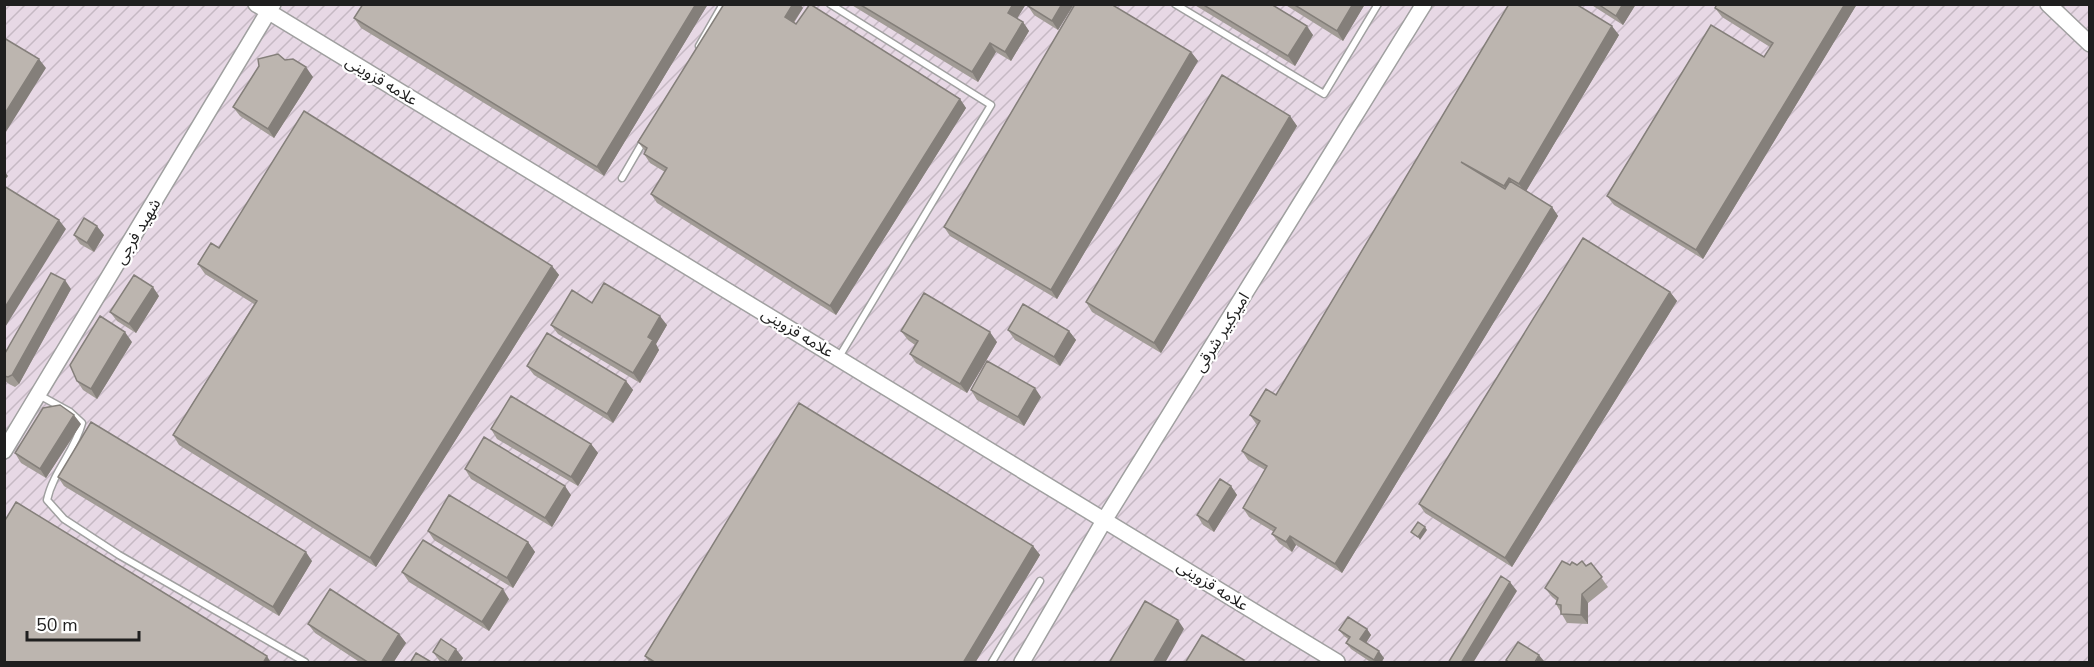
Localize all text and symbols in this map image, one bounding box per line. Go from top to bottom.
street label: علامه قزوینی [341,51,422,111]
street label: شهید فرجی [110,194,166,269]
street label: امیرکبیر شرقی [1189,289,1255,376]
street label: علامه قزوینی [757,303,838,363]
street label: علامه قزوینی [1172,555,1252,617]
scale bar [27,604,140,642]
text: 50 m [36,613,78,637]

